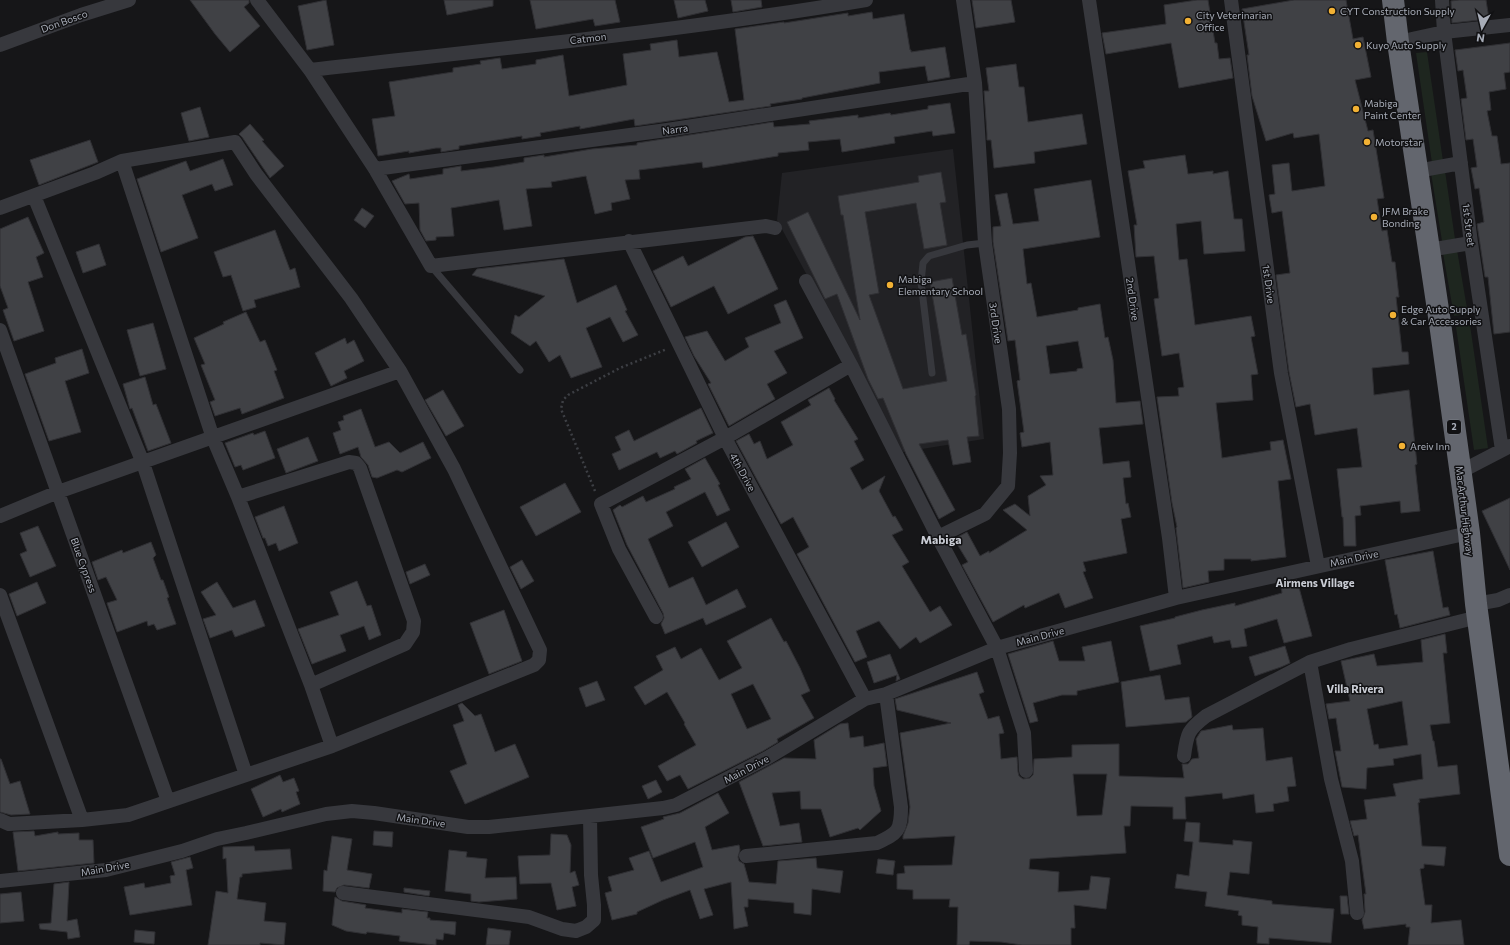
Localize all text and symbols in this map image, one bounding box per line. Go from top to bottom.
place label: CYT Construction Supply [1340,5,1455,17]
marker: CYT Construction Supply [1327,6,1337,16]
street label: Don Bosco [39,7,89,35]
north arrow [1462,8,1502,48]
place label: City Veterinarian Office [1196,9,1272,33]
marker: City Veterinarian Office [1183,16,1193,26]
street label: Catmon [569,30,607,46]
text: N [1476,31,1486,45]
place label: Kuyo Auto Supply [1366,39,1446,51]
marker: Kuyo Auto Supply [1353,40,1363,50]
place label: Mabiga Paint Center [1364,97,1421,121]
marker: Mabiga Paint Center [1351,104,1361,114]
street label: Narra [661,121,689,137]
place label: Motorstar [1375,136,1422,148]
marker: Motorstar [1362,137,1372,147]
street label: 1st Street [1460,203,1478,247]
place label: JFM Brake Bonding [1382,205,1428,229]
marker: JFM Brake Bonding [1369,212,1379,222]
street label: 1st Drive [1260,264,1278,304]
place label: Mabiga Elementary School [898,273,983,297]
street label: 2nd Drive [1124,277,1142,321]
marker: Mabiga Elementary School [885,280,895,290]
street label: 3rd Drive [987,302,1005,344]
place label: Edge Auto Supply & Car Accessories [1401,303,1482,327]
marker: Edge Auto Supply & Car Accessories [1388,310,1398,320]
road number: 2 [1447,420,1461,434]
place label: Areiv Inn [1410,440,1450,452]
marker: Areiv Inn [1397,441,1407,451]
street label: 4th Drive [728,451,758,493]
street label: MacArthur Highway [1453,465,1477,557]
district label: Mabiga [920,532,962,546]
street label: Blue Cypress [68,536,100,595]
street label: Main Drive [1329,547,1379,569]
district label: Airmens Village [1276,576,1355,589]
street label: Main Drive [1015,624,1065,648]
district label: Villa Rivera [1326,682,1384,695]
street label: Main Drive [722,752,770,786]
street label: Main Drive [396,811,446,829]
street label: Main Drive [80,858,130,878]

